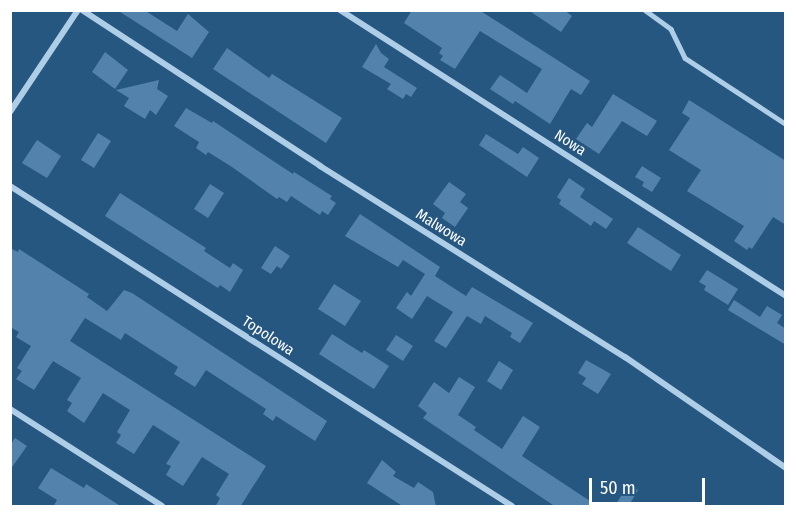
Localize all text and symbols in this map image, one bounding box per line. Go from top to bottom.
street label: Nowa [551,126,589,160]
street label: Malwowa [412,205,470,251]
street label: Topolowa [239,312,297,360]
scale bar [592,466,708,504]
text: 50 m [600,477,636,499]

